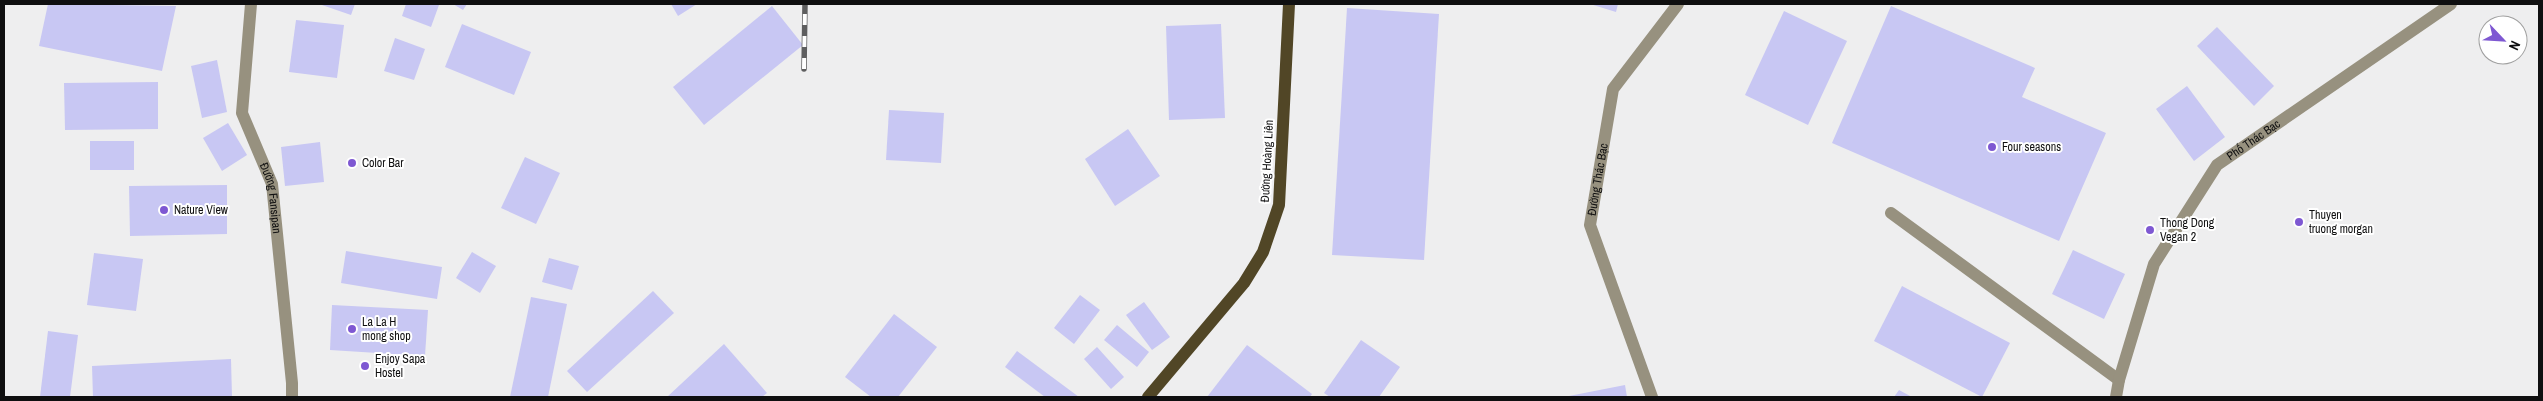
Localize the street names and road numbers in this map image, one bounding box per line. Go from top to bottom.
street label: Phố Thác Bạc [2223,116,2283,164]
street label: Đường Hoàng Liên [1257,119,1277,203]
street label: Đường Thác Bạc [1584,142,1612,217]
street label: Đường Fansipan [256,160,285,234]

